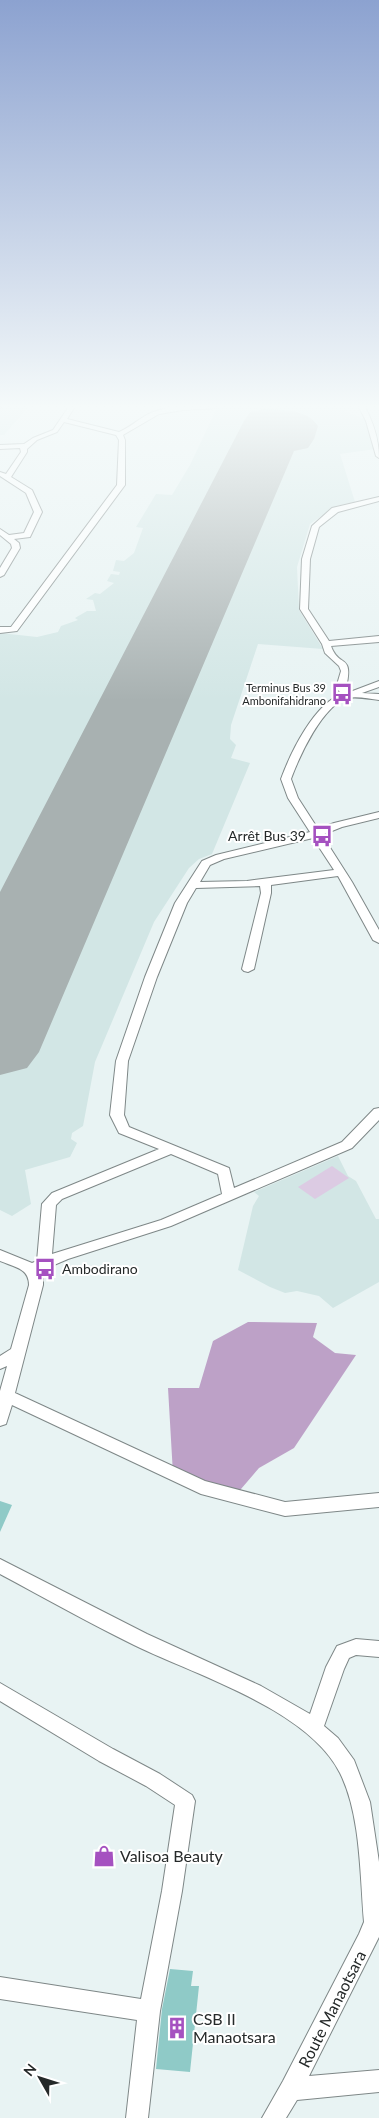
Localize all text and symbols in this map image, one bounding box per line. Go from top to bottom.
place label: Terminus Bus 39 Ambonifahidrano [242,681,326,707]
bus stop icon: Terminus Bus 39 Ambonifahidrano [329,681,355,707]
bus stop icon: Arrêt Bus 39 [309,823,335,849]
place label: Arrêt Bus 39 [228,827,306,844]
bus stop icon: Ambodirano [32,1256,58,1282]
place label: Ambodirano [62,1260,138,1277]
shop icon: Valisoa Beauty [91,1843,117,1869]
place label: Valisoa Beauty [120,1846,224,1865]
street label: Route Manaotsara [294,1947,369,2070]
place label: CSB II Manaotsara [193,2009,276,2046]
building icon: CSB II Manaotsara [164,2015,190,2041]
north arrow [15,2053,65,2103]
text: N [20,2060,40,2079]

